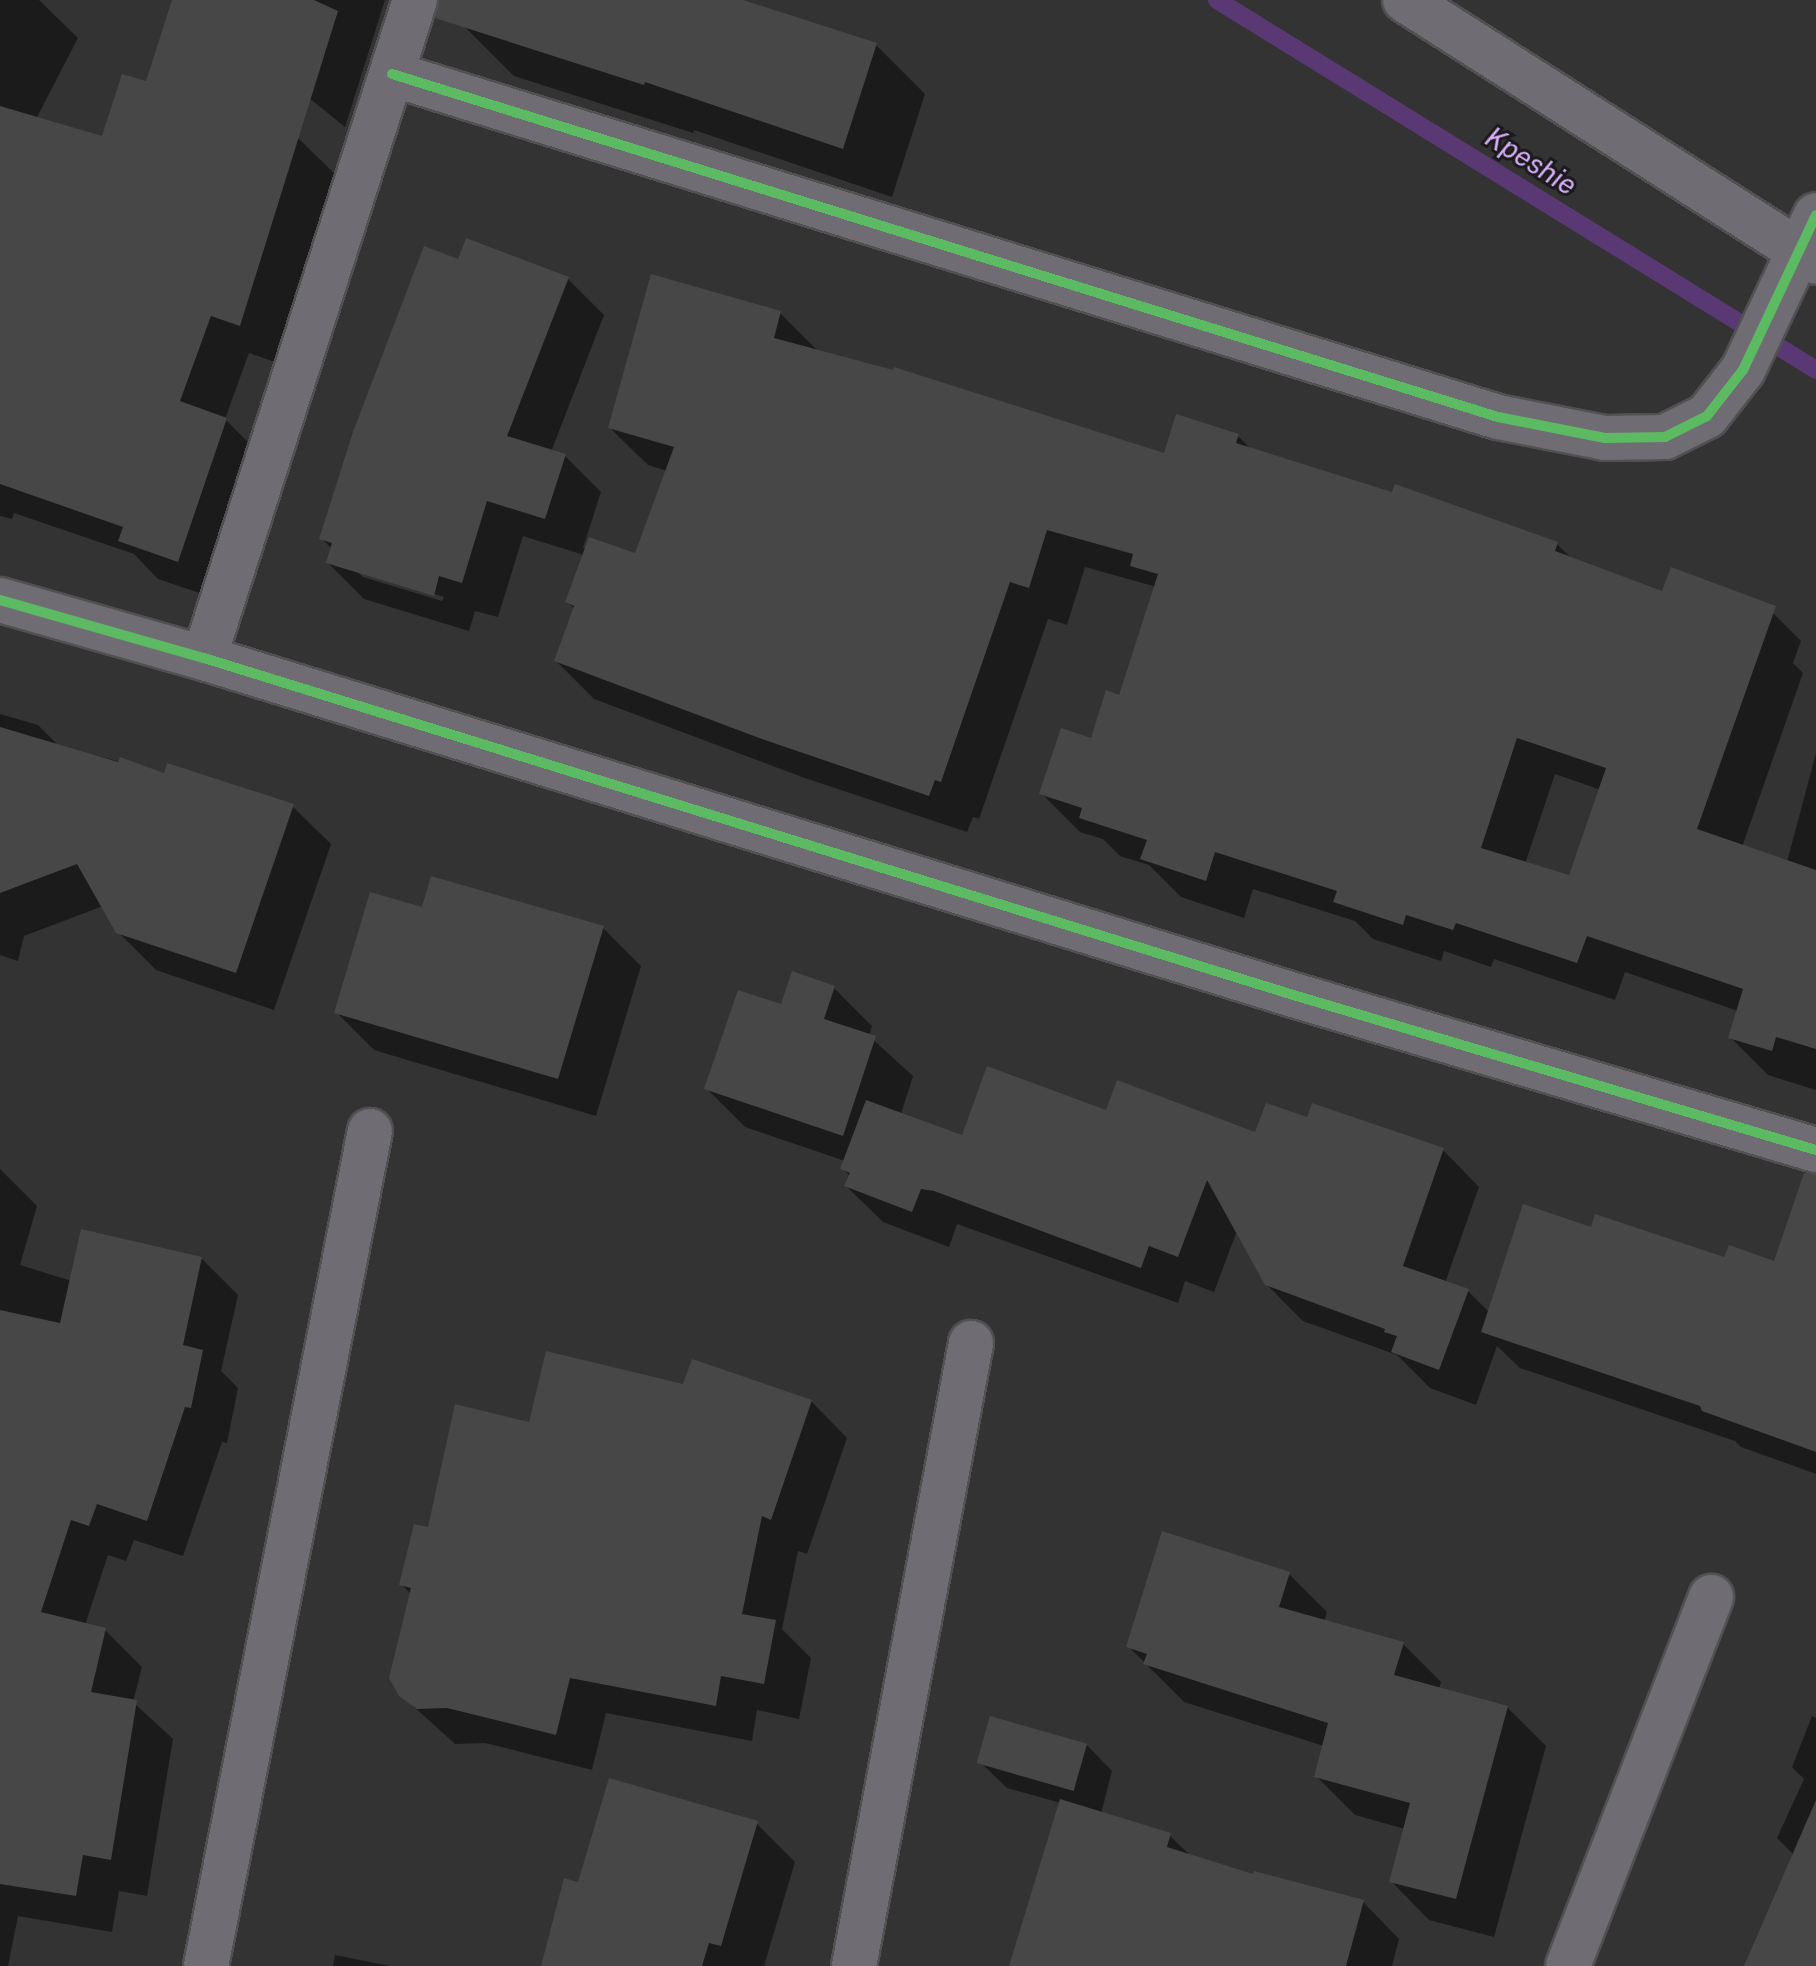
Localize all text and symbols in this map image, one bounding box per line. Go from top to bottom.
water label: Kpeshie [1479,120,1583,202]

